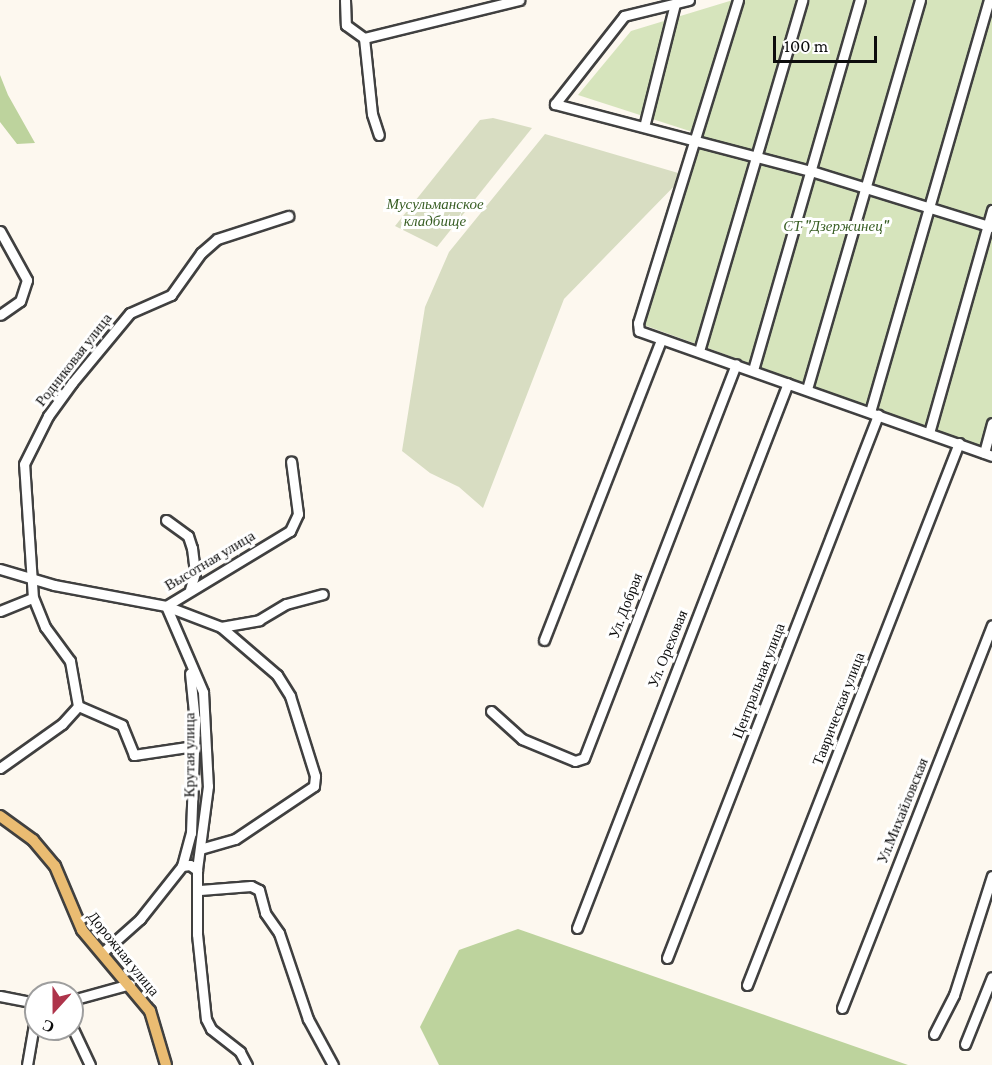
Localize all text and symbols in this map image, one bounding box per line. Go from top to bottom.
scale bar [776,24,880,62]
text: 100 m [784,36,828,56]
park label: Мусульманское кладбище [386,195,484,230]
park label: СТ "Дзержинец" [783,218,889,236]
street label: Родниковая улица [32,310,116,410]
street label: Высотная улица [162,527,258,595]
street label: Ул. Добрая [605,571,647,641]
street label: Ул. Ореховая [644,607,692,691]
street label: Центральная улица [729,621,789,741]
street label: Таврическая улица [809,650,869,768]
street label: Крутая улица [181,713,199,797]
street label: Ул.Михайловская [874,755,932,867]
street label: Дорожная улица [83,908,163,1000]
north arrow [24,981,84,1041]
text: С [40,1016,57,1036]

